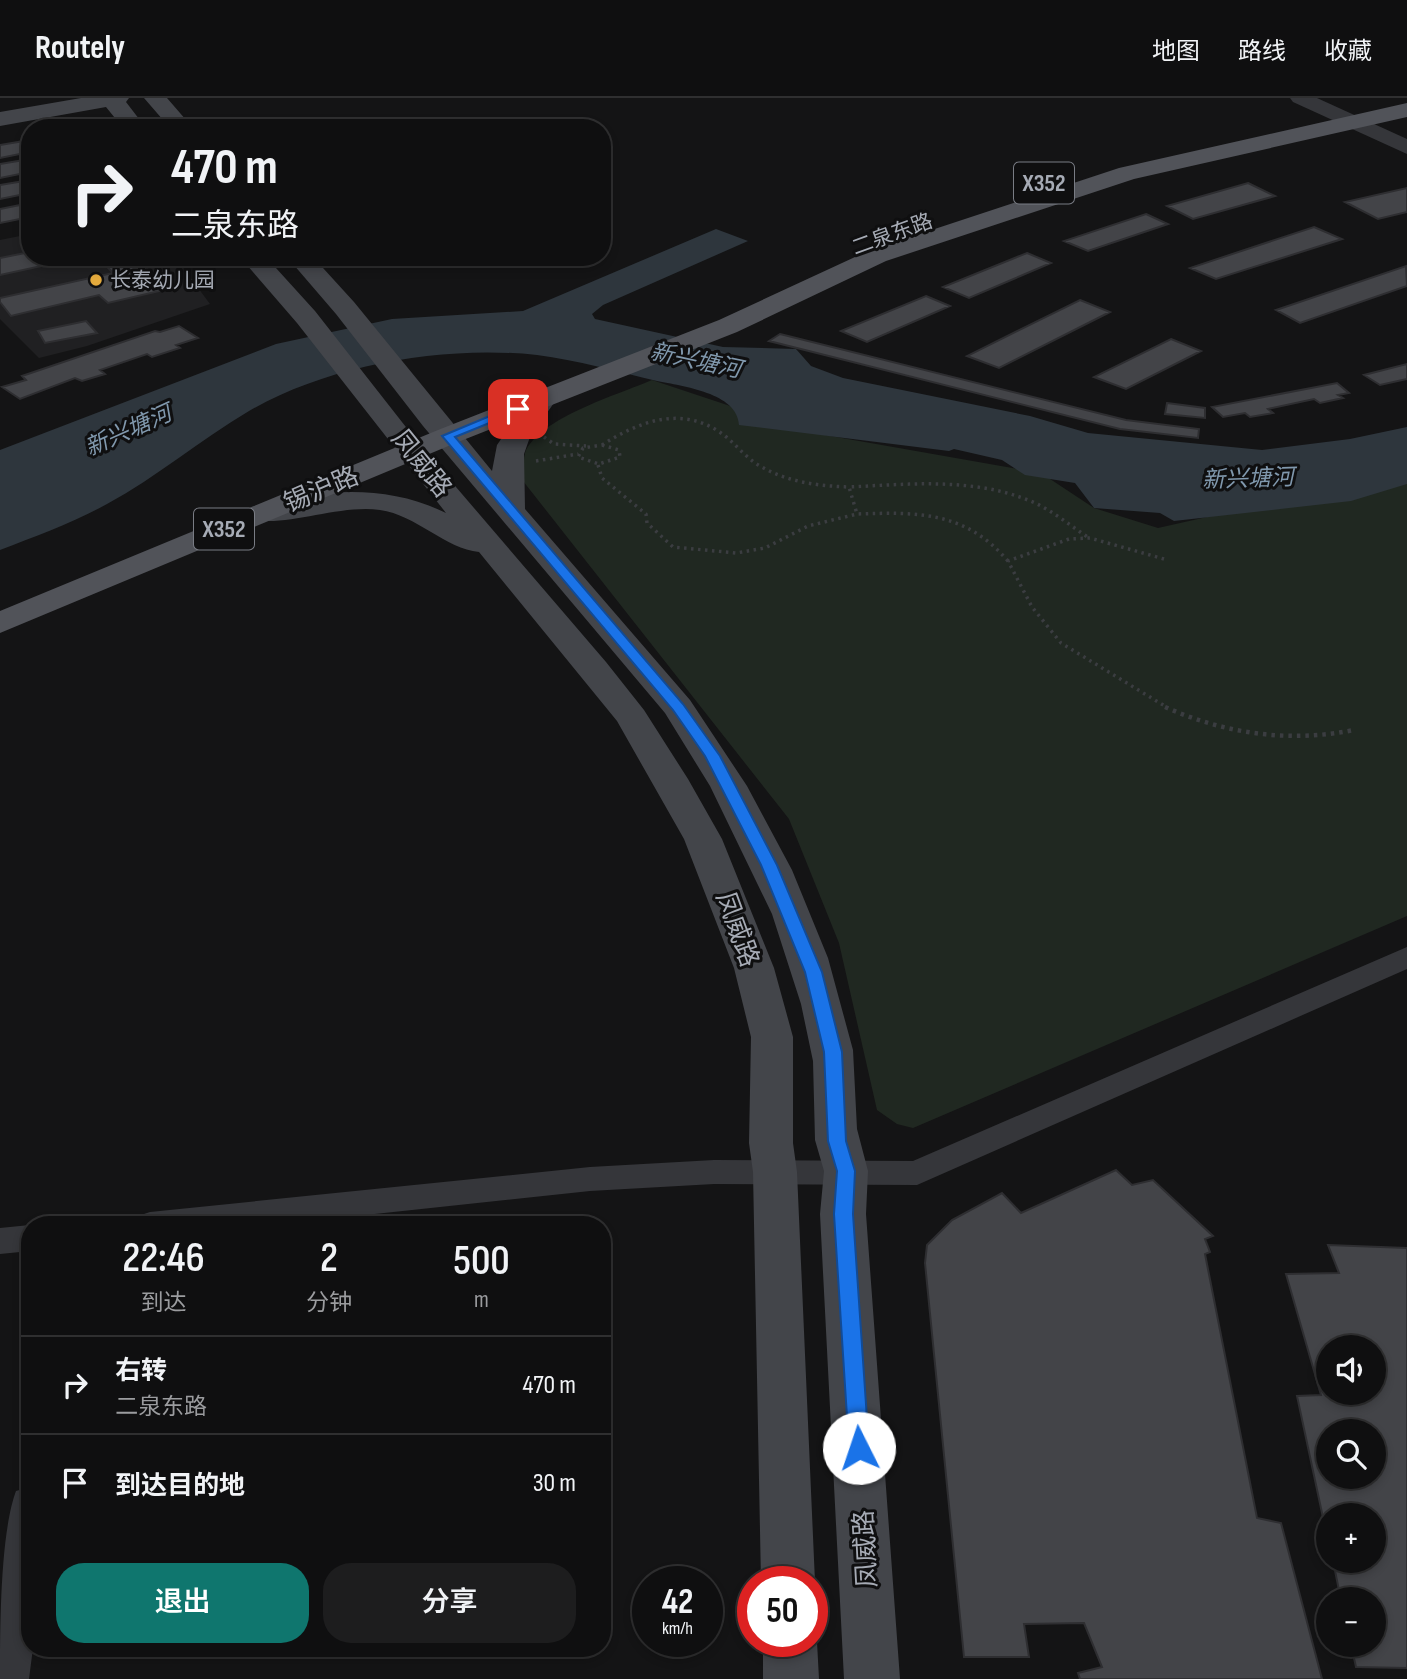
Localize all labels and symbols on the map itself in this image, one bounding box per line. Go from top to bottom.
road number: X352 [1014,162,1074,204]
street label: 二泉东路 [848,208,936,261]
place label: 长泰幼儿园 [110,268,215,293]
marker: 长泰幼儿园 [88,272,104,288]
water label: 新兴塘河 [648,338,748,385]
pin [488,379,548,439]
water label: 新兴塘河 [81,398,180,462]
street label: 凤威路 [384,424,457,504]
street label: 锡沪路 [280,461,364,520]
water label: 新兴塘河 [1202,463,1298,495]
road number: X352 [194,508,254,550]
street label: 凤威路 [709,888,764,971]
position arrow [822,1411,896,1485]
street label: 凤威路 [849,1509,884,1589]
speed limit sign: 50 [737,1566,828,1657]

